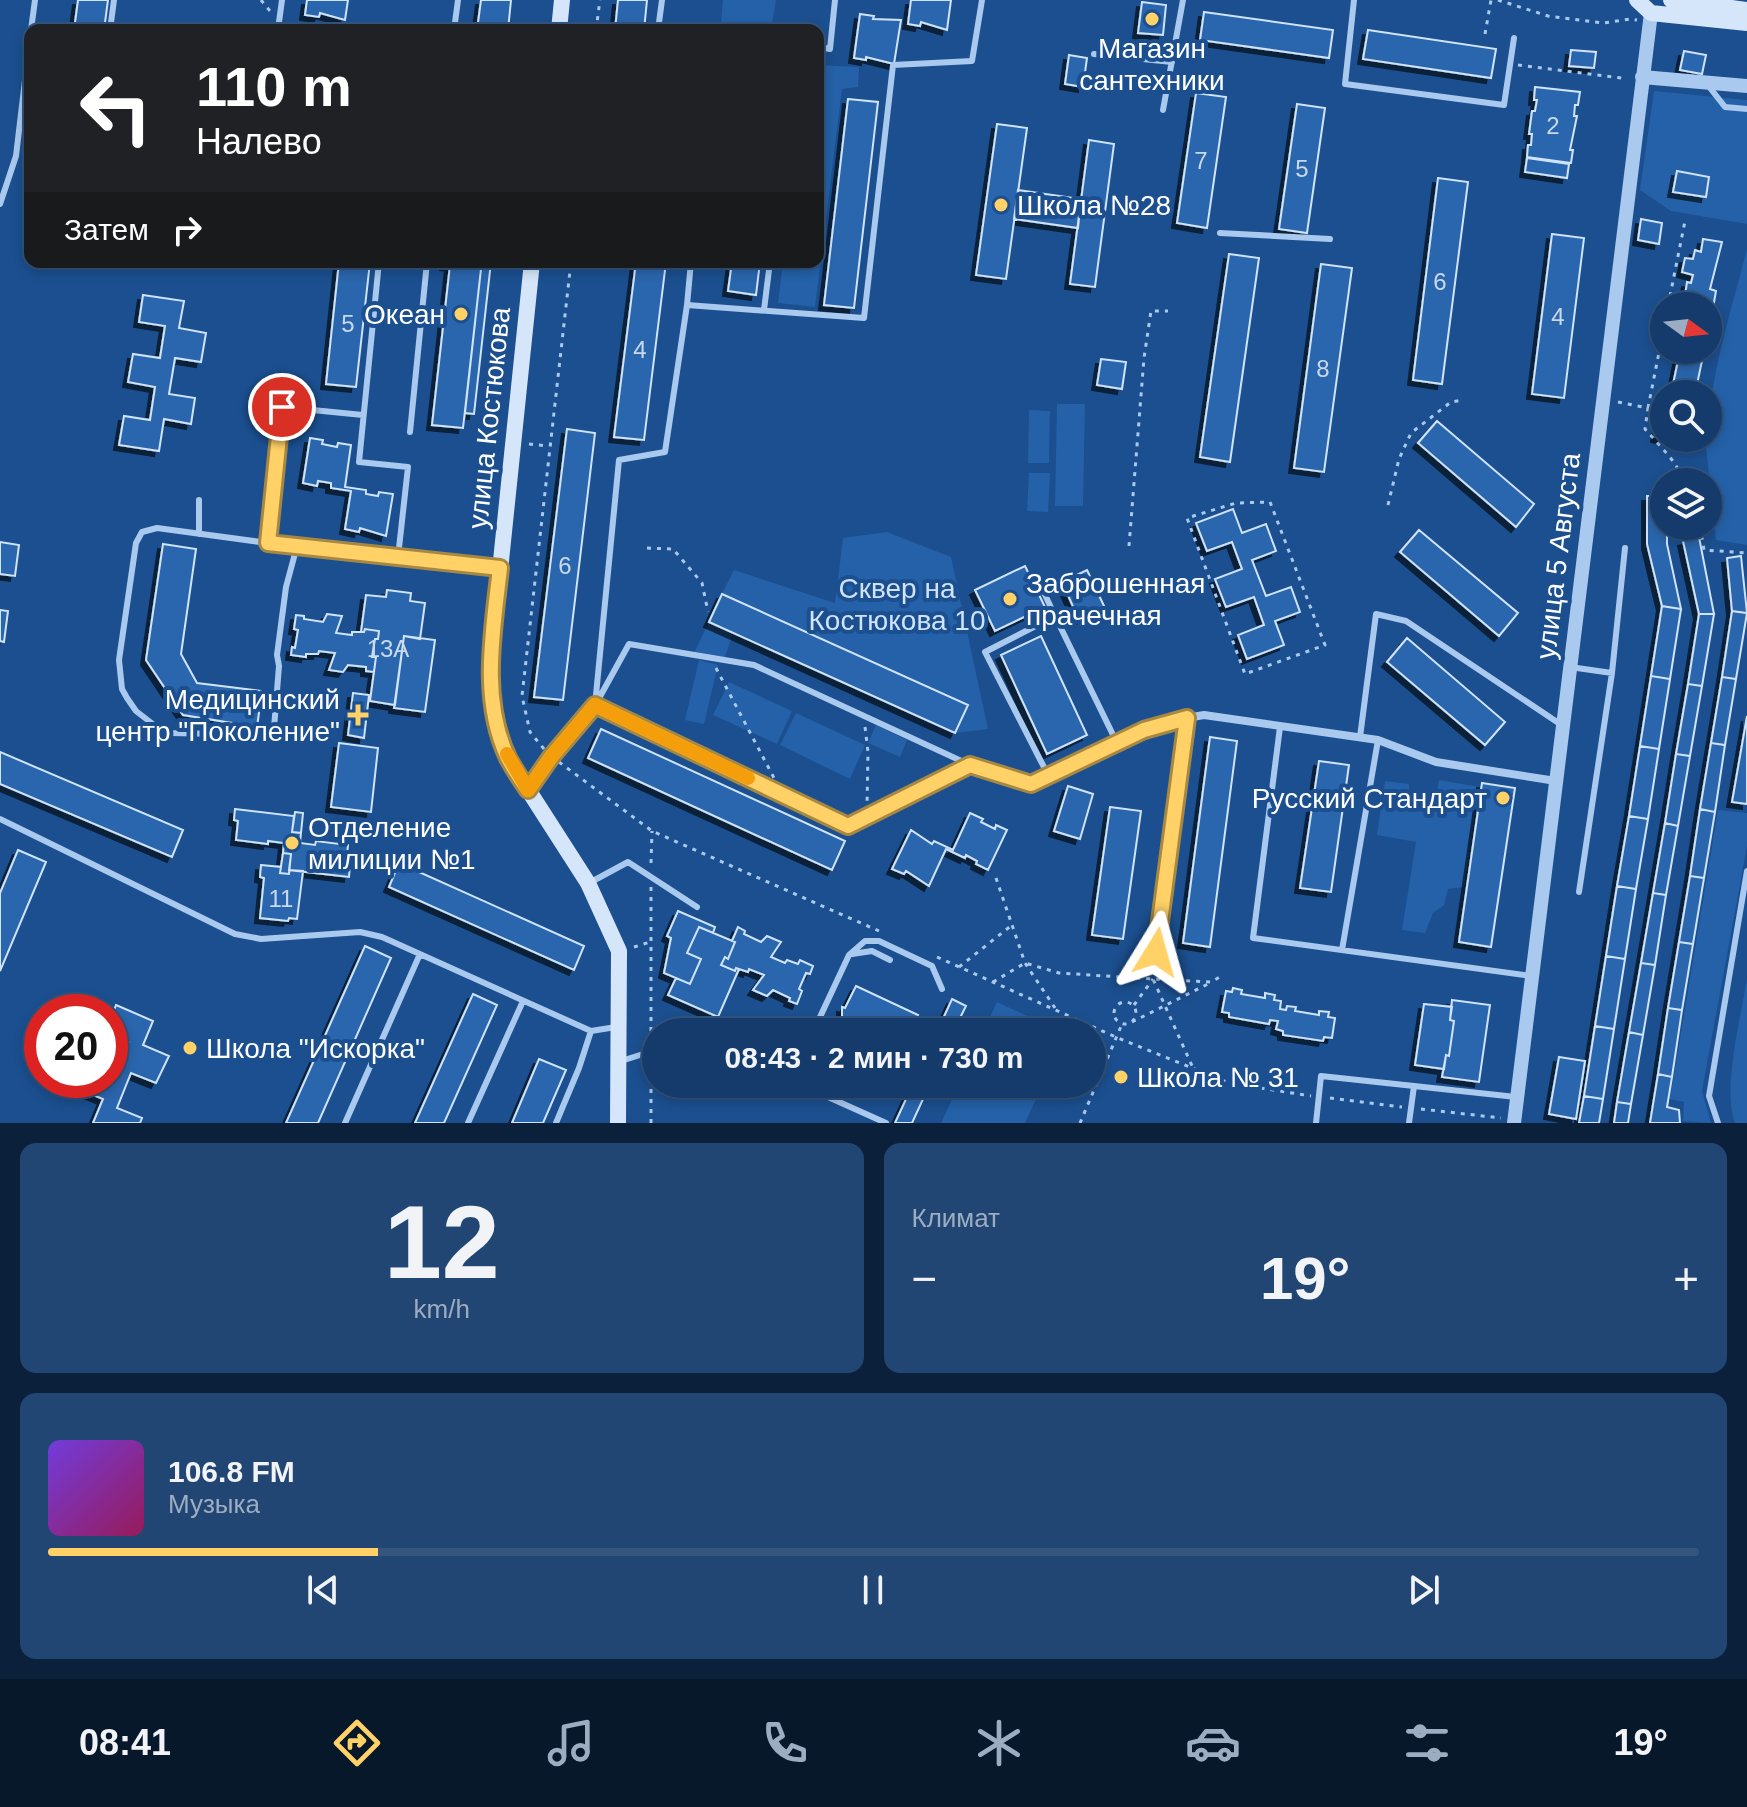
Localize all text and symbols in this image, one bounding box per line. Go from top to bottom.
marker: Магазин сантехники [1143,10,1161,28]
place label: Магазин сантехники [1079,33,1225,96]
text: 110 m [196,55,352,118]
icon: left [64,56,168,160]
house number: 2 [1546,112,1560,139]
text: Налево [196,121,322,162]
house number: 7 [1194,147,1208,174]
house number: 5 [1295,155,1309,182]
place label: Школа №28 [1017,190,1171,221]
marker: Школа №28 [992,196,1010,214]
icon: right [165,208,209,252]
text: Затем [64,213,149,246]
house number: 6 [1433,268,1447,295]
north arrow [1650,292,1722,364]
map controls [1650,292,1722,540]
place label: Океан [364,299,445,330]
house number: 4 [1551,303,1565,330]
marker: Океан [452,305,470,323]
street label: улица Костюкова [462,305,516,530]
house number: 5 [341,310,355,337]
house number: 4 [633,336,647,363]
house number: 8 [1316,355,1330,382]
pin [248,373,316,441]
button: search [1650,380,1722,452]
icon: arrive [260,385,304,429]
street label: улица 5 Августа [1530,451,1586,661]
button: layers [1650,468,1722,540]
house number: 6 [558,552,572,579]
place label: Заброшенная прачечная [1026,568,1205,631]
park label: Сквер на Костюкова 10 [809,573,985,636]
marker: Заброшенная прачечная [1001,590,1019,608]
house number: 13А [367,635,409,662]
place label: Медицинский центр "Поколение" [95,684,340,747]
marker: Медицинский центр "Поколение" [347,704,369,726]
place label: Русский Стандарт [1252,783,1487,814]
marker: Русский Стандарт [1494,789,1512,807]
place label: Отделение милиции №1 [308,812,476,875]
marker: Отделение милиции №1 [283,834,301,852]
house number: 11 [269,885,293,912]
position arrow [1114,910,1198,994]
speed limit sign: 20 [24,994,128,1098]
place label: Школа "Искорка" [206,1033,425,1064]
marker: Школа "Искорка" [181,1039,199,1057]
text: 08:43 · 2 мин · 730 m [725,1041,1023,1074]
place label: Школа № 31 [1137,1062,1299,1093]
marker: Школа № 31 [1112,1068,1130,1086]
text: 12 [384,1184,500,1300]
text: Климат [912,1203,1000,1233]
text: 19° [1260,1245,1351,1312]
text: − [912,1254,937,1303]
text: + [1673,1254,1699,1303]
text: km/h [414,1294,470,1324]
text: 106.8 FM [168,1455,295,1488]
text: Музыка [168,1489,260,1519]
icon: previous [301,1568,345,1612]
icon: pause [851,1568,895,1612]
icon: next [1402,1568,1446,1612]
icon: directions [329,1715,385,1771]
icon: music [543,1715,599,1771]
icon: phone [757,1715,813,1771]
icon: climate [971,1715,1027,1771]
icon: car [1185,1715,1241,1771]
icon: filters [1399,1715,1455,1771]
text: 08:41 [79,1722,171,1763]
text: 19° [1613,1722,1668,1763]

